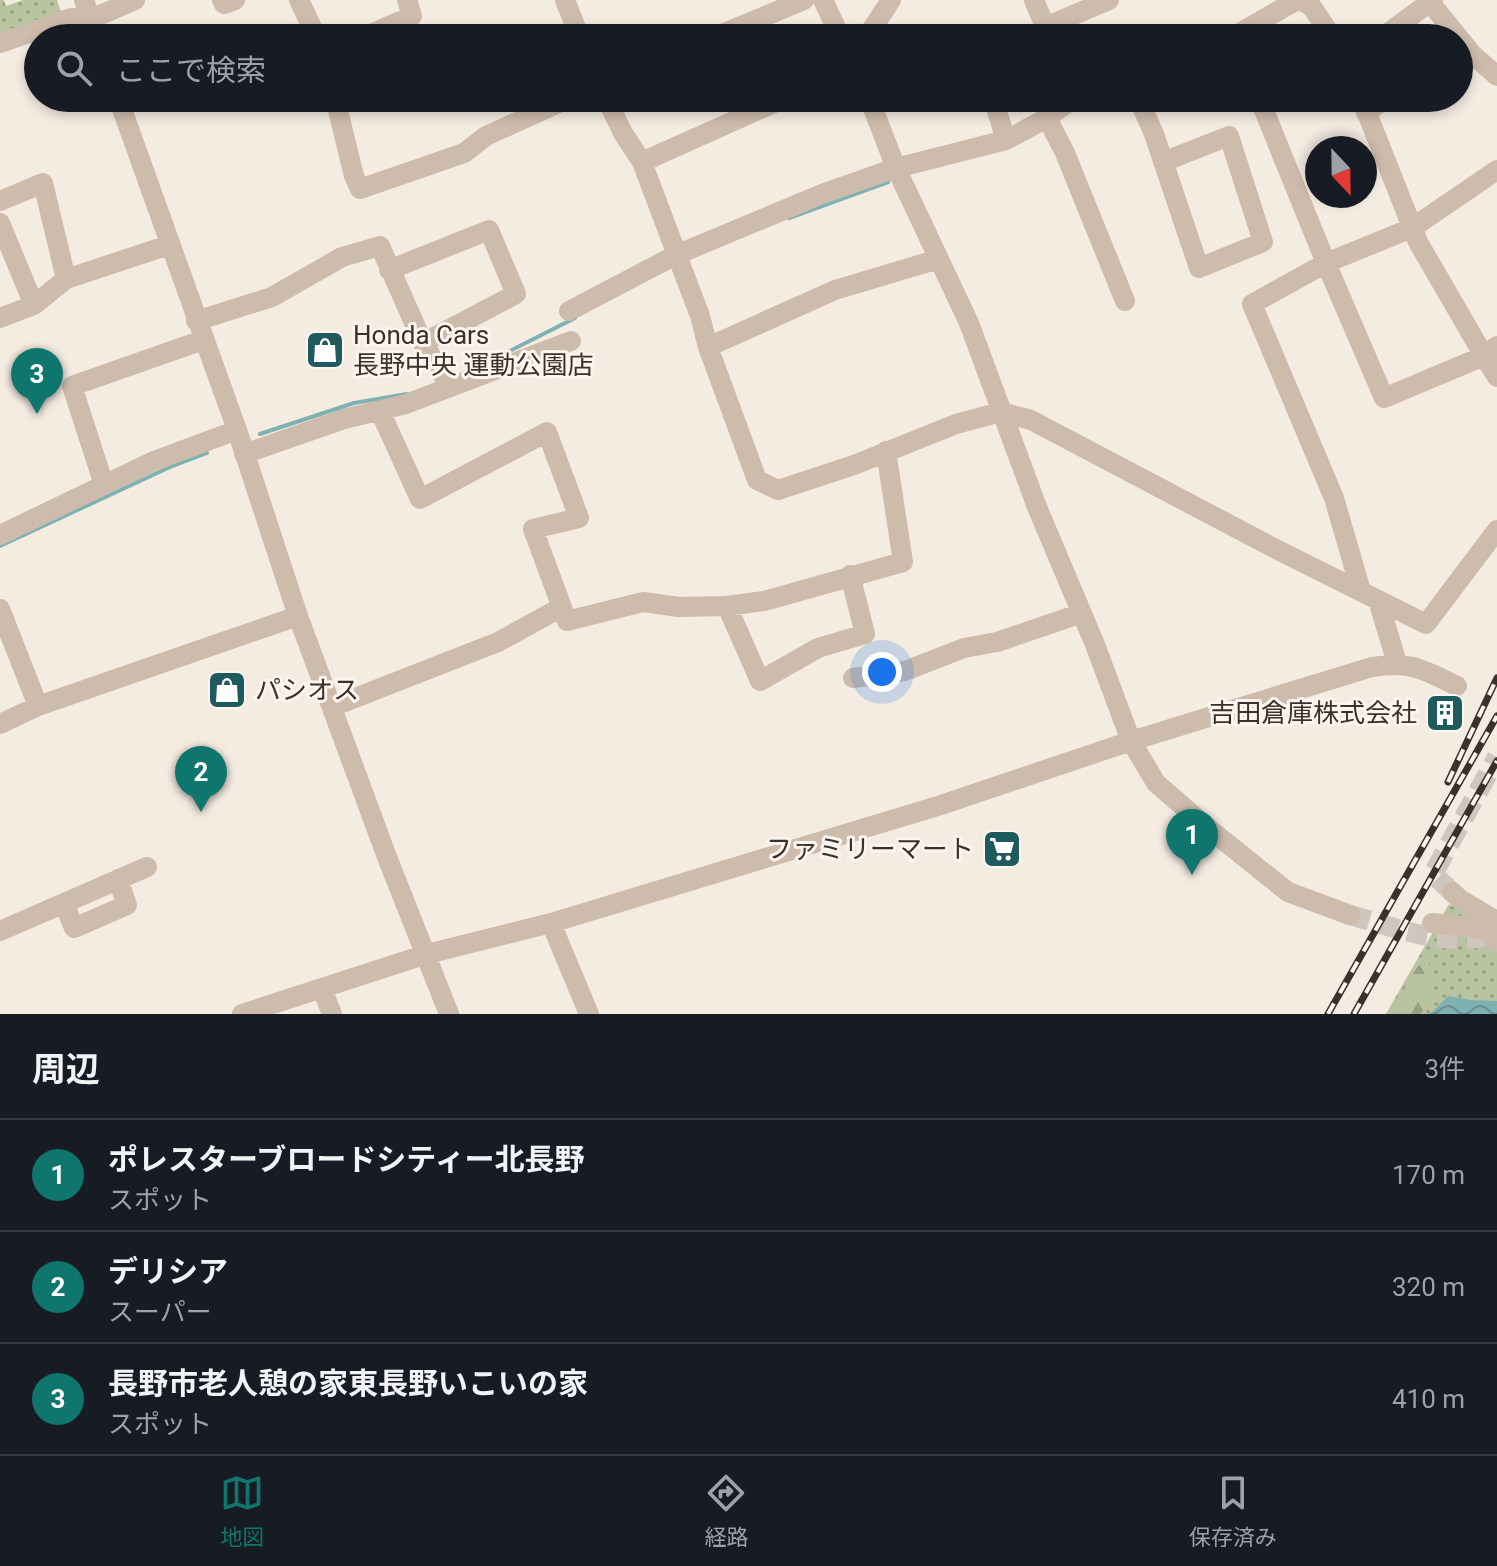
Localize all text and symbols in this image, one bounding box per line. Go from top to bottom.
search box [24,24,1473,112]
icon: search [52,46,96,90]
text: ここで検索 [116,53,266,88]
north arrow [1305,136,1377,208]
place label: Honda Cars 長野中央 運動公園店 [353,320,593,380]
shop icon: Honda Cars 長野中央 運動公園店 [304,329,346,371]
pin: 3 [11,348,63,414]
your location [862,652,902,692]
shop icon: パシオス [206,669,248,711]
place label: パシオス [255,675,359,705]
building icon: 吉田倉庫株式会社 [1424,692,1466,734]
place label: 吉田倉庫株式会社 [1209,698,1417,728]
pin: 2 [175,746,227,812]
pin: 1 [1166,809,1218,875]
supermarket icon: ファミリーマート [981,828,1023,870]
place label: ファミリーマート [766,834,974,864]
text: 周辺 [32,1049,100,1089]
text: 3件 [1424,1054,1465,1084]
text: ポレスターブロードシティー北長野 [108,1142,584,1177]
text: 1 [51,1160,65,1190]
text: 170 m [1392,1160,1465,1190]
text: スポット [108,1185,212,1215]
text: デリシア [108,1254,228,1289]
text: 2 [51,1272,65,1302]
text: 320 m [1392,1272,1465,1302]
text: スーパー [108,1297,212,1327]
text: 長野市老人憩の家東長野いこいの家 [108,1366,588,1401]
text: 3 [51,1384,65,1414]
text: 410 m [1392,1384,1465,1414]
text: スポット [108,1409,212,1439]
tab: 地図 [220,1471,264,1551]
tab: 経路 [704,1471,749,1551]
tab: 保存済み [1189,1471,1277,1551]

